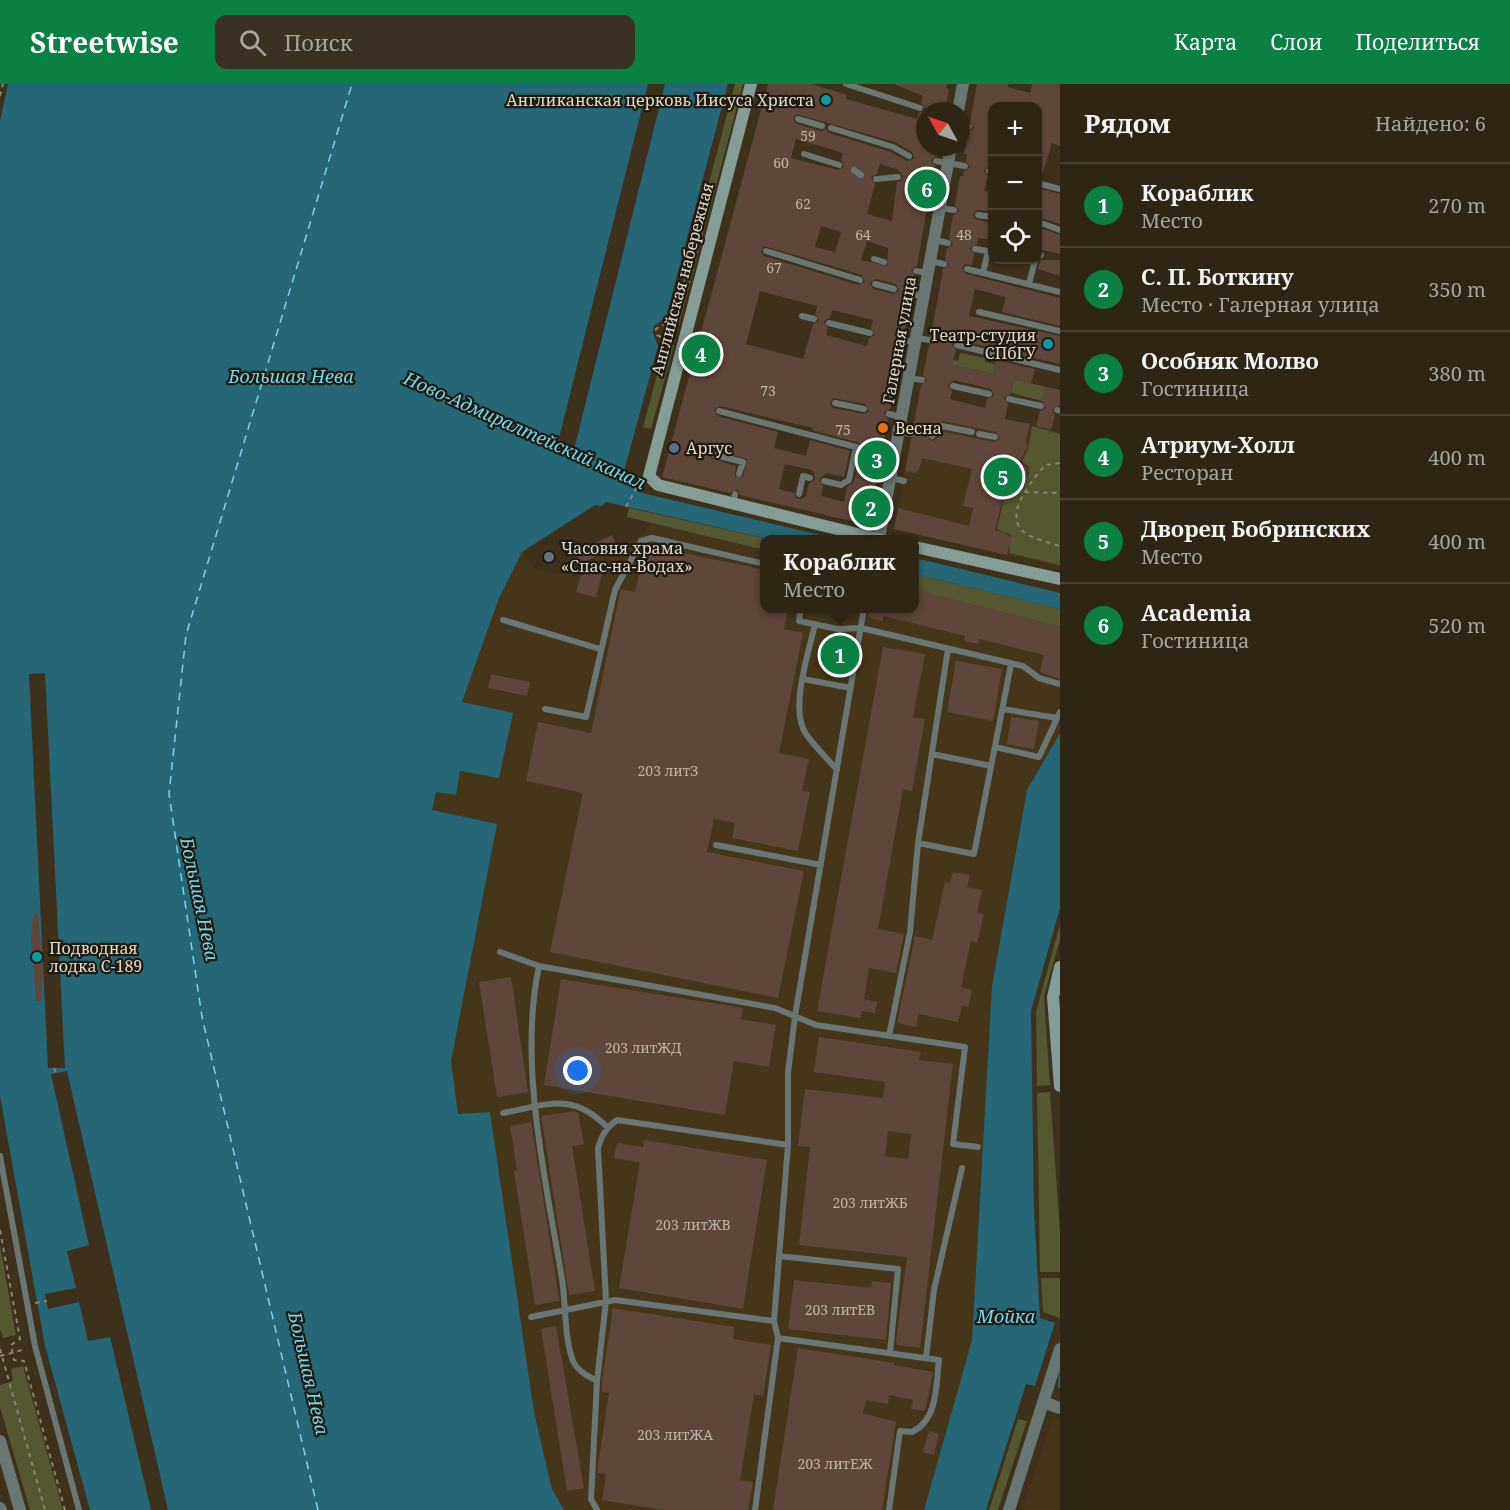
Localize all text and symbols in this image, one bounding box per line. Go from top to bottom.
search box [215,15,635,69]
text: Streetwise [30,23,179,61]
icon: search [236,26,269,59]
text: Поиск [284,27,353,57]
text: Карта [1174,28,1237,56]
text: Слои [1270,28,1322,56]
text: Поделиться [1355,28,1480,56]
place label: Англиканская церковь Иисуса Христа [506,89,814,111]
marker: Англиканская церковь Иисуса Христа [819,93,833,107]
north arrow [916,102,970,156]
map controls [988,102,1042,264]
button: + [988,102,1042,156]
text: Рядом [1084,105,1171,141]
text: Найдено: 6 [1375,110,1486,137]
house number: 59 [800,126,816,145]
house number: 60 [773,153,789,172]
button: − [988,156,1042,210]
pin: 6 [908,166,946,212]
text: Кораблик [1141,177,1253,207]
street label: Английская набережная [646,180,718,378]
text: 1 [1098,192,1109,219]
text: 270 m [1428,192,1486,219]
house number: 62 [795,194,811,213]
text: Место [1141,207,1203,234]
button: locate [988,210,1042,264]
house number: 64 [855,225,871,244]
house number: 48 [956,225,972,244]
house number: 67 [766,258,782,277]
text: С. П. Боткину [1141,261,1294,291]
street label: Галерная улица [877,274,921,406]
text: 2 [1098,276,1109,303]
text: 350 m [1428,276,1486,303]
text: Место · Галерная улица [1141,291,1380,318]
place label: Театр-студия СПбГУ [929,324,1037,364]
pin: 4 [682,332,720,376]
marker: Театр-студия СПбГУ [1041,337,1055,351]
text: Особняк Молво [1141,345,1319,375]
text: 3 [1098,360,1109,387]
text: 380 m [1428,360,1486,387]
water label: Большая Нева [227,364,354,388]
water label: Ново-Адмиралтейский канал [399,365,650,494]
text: Гостиница [1141,375,1249,402]
house number: 73 [760,381,776,400]
place label: Весна [895,417,942,439]
house number: 75 [835,420,851,439]
marker: Весна [876,421,890,435]
text: Атриум-Холл [1141,429,1295,459]
place label: Аргус [686,437,732,459]
pin: 3 [858,438,896,482]
marker: Аргус [667,441,681,455]
text: 4 [1098,444,1109,471]
text: 400 m [1428,444,1486,471]
pin: 5 [984,454,1022,500]
text: Ресторан [1141,459,1233,486]
pin: 2 [852,486,890,530]
text: Дворец Бобринских [1141,513,1370,543]
text: 5 [1098,528,1109,555]
text: 400 m [1428,528,1486,555]
popup [760,535,919,613]
place label: Часовня храма «Спас-на-Водах» [561,537,693,577]
text: Место [1141,543,1203,570]
text: Кораблик [783,546,896,576]
marker: Часовня храма «Спас-на-Водах» [542,550,556,564]
text: Место [783,576,845,603]
text: Academia [1141,597,1251,627]
text: 6 [1098,612,1109,639]
text: 520 m [1428,612,1486,639]
text: Гостиница [1141,627,1249,654]
pin: 1 [820,632,860,678]
house number: 203 литЗ [638,761,698,780]
water label: Большая Нева [175,834,225,963]
place label: Подводная лодка С-189 [49,937,142,977]
marker: Подводная лодка С-189 [30,950,44,964]
house number: 203 литЖД [605,1038,681,1057]
your location [563,1056,592,1085]
house number: 203 литЖБ [832,1193,908,1212]
house number: 203 литЖВ [655,1215,731,1234]
house number: 203 литЕВ [805,1300,875,1319]
water label: Мойка [976,1304,1035,1328]
water label: Большая Нева [283,1308,335,1437]
house number: 203 литЖА [637,1425,713,1444]
house number: 203 литЕЖ [797,1454,873,1473]

